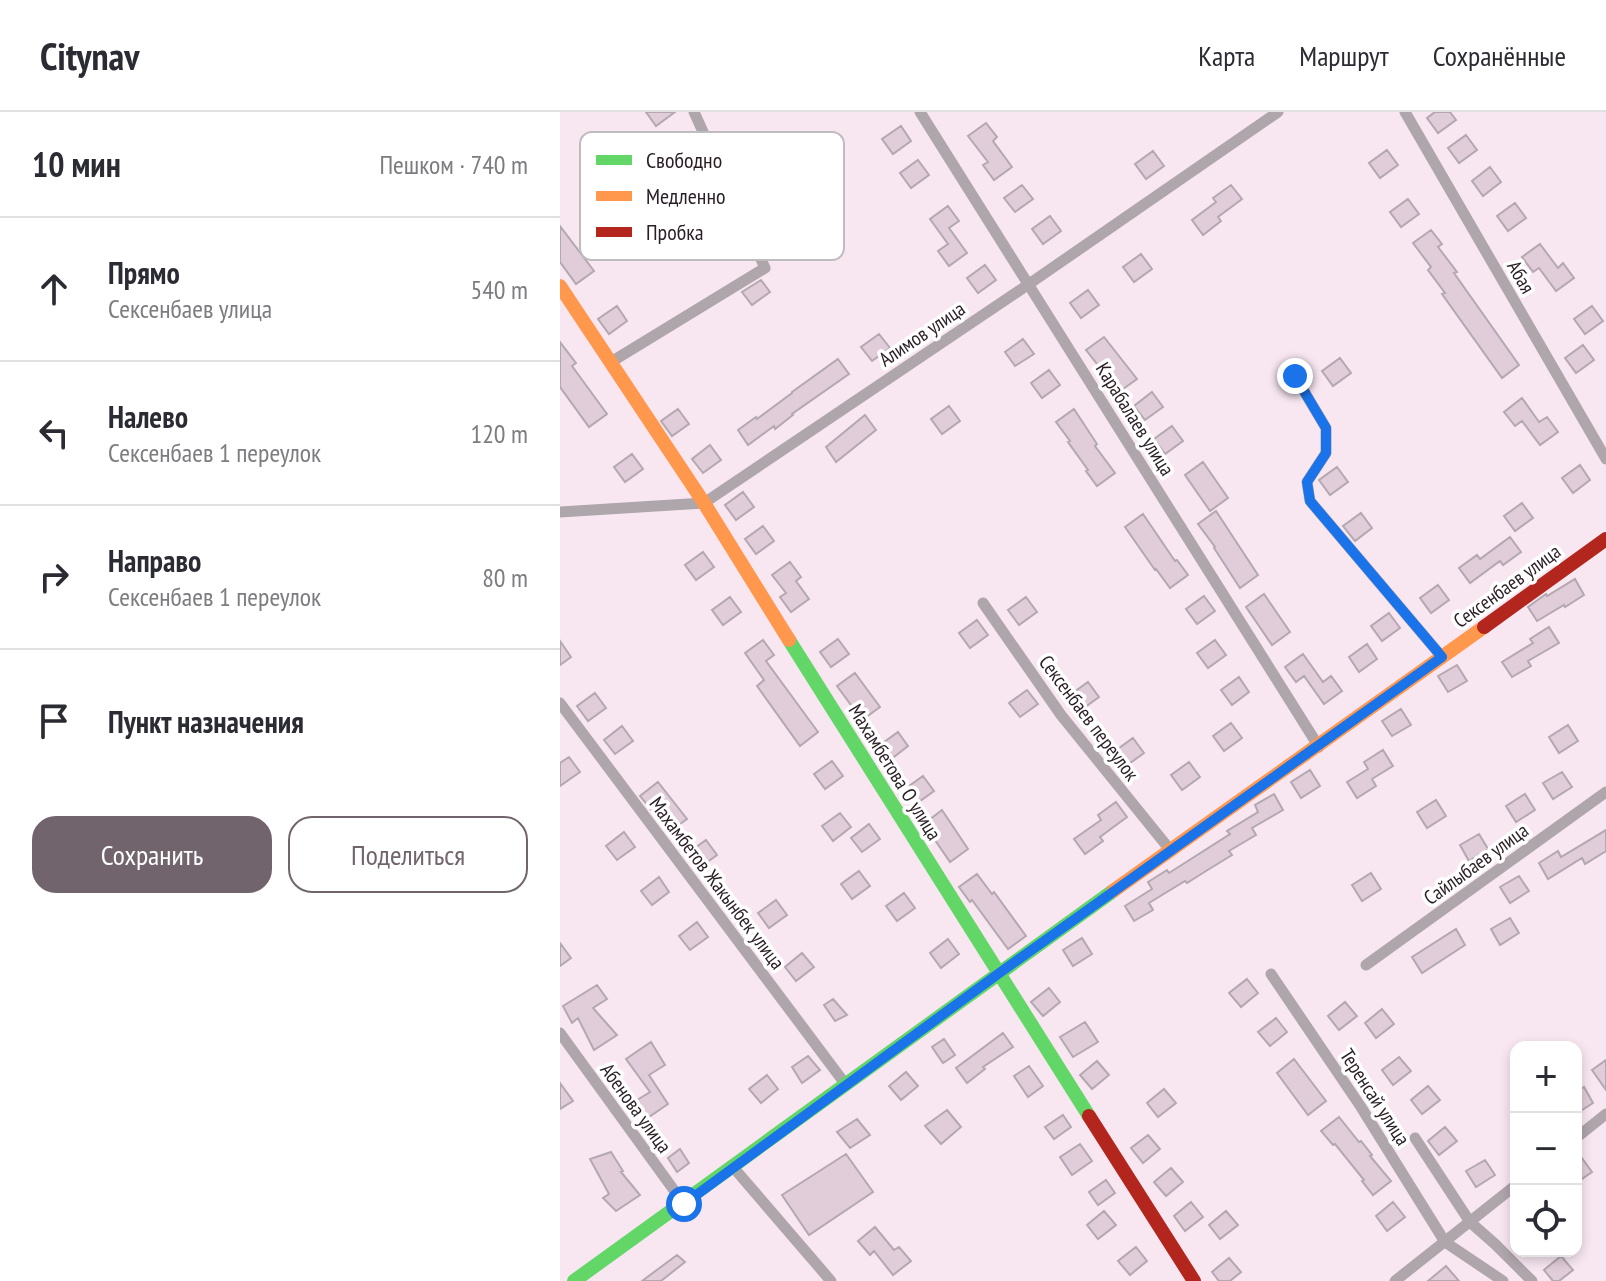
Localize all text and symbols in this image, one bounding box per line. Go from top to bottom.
text: Citynav [40,31,139,80]
text: Карта [1198,37,1255,74]
text: Маршрут [1299,37,1389,74]
text: Сохранённые [1433,37,1566,74]
legend [580,132,844,260]
text: 10 мин [32,142,121,186]
text: Свободно [646,146,722,174]
text: Пешком · 740 m [379,148,528,181]
text: Медленно [646,182,725,210]
text: Пробка [646,218,703,246]
text: Прямо [108,253,180,292]
street label: Абая [1501,256,1541,298]
icon: ahead [32,267,76,311]
text: 540 m [470,273,528,306]
text: Сексенбаев улица [108,292,272,325]
street label: Алимов улица [874,296,970,372]
street label: Карабалаев улица [1090,357,1180,481]
route end [1277,358,1313,394]
text: Налево [108,397,188,436]
icon: left [32,411,76,455]
text: 120 m [470,417,528,450]
text: Сексенбаев 1 переулок [108,436,321,469]
street label: Сексенбаев улица [1448,538,1566,634]
text: Направо [108,541,201,580]
icon: right [32,555,76,599]
text: 80 m [482,561,528,594]
text: Сексенбаев 1 переулок [108,580,321,613]
street label: Сексенбаев переулок [1033,650,1145,786]
icon: arrive [32,699,76,743]
street label: Махамбетова О улица [843,699,947,845]
text: Пункт назначения [108,702,304,741]
street label: Махамбетов Жакынбек улица [644,792,790,974]
button: Сохранить [32,816,272,893]
button: Поделиться [288,816,528,893]
street label: Сайлыбаев улица [1419,817,1533,911]
map controls [1510,1041,1582,1257]
button: + [1510,1041,1582,1113]
street label: Теренсай улица [1334,1044,1416,1150]
street label: Абенова улица [595,1058,677,1158]
button: − [1510,1113,1582,1185]
button: locate [1510,1185,1582,1257]
route start [666,1186,702,1222]

